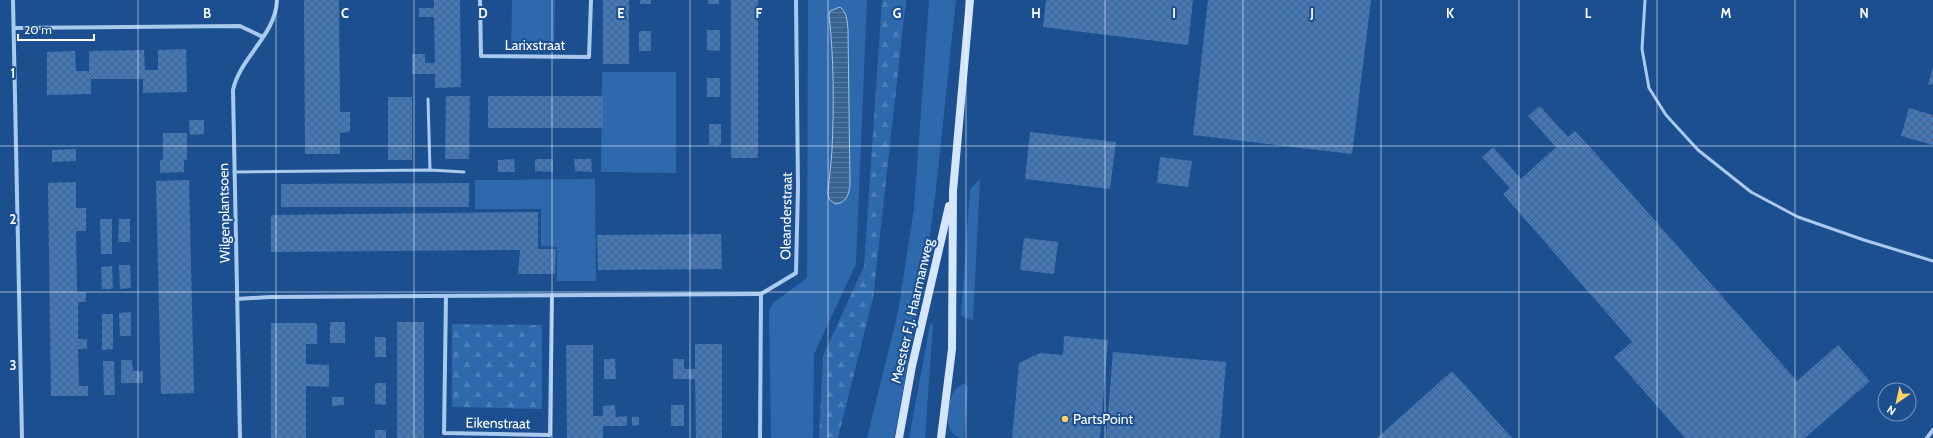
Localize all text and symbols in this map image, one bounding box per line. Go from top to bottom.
text: B [203,5,211,21]
text: C [341,5,349,21]
text: D [478,5,488,21]
text: E [617,5,625,21]
text: F [756,5,763,21]
text: G [893,5,902,21]
text: H [1031,5,1041,21]
text: I [1172,5,1176,21]
text: J [1309,5,1314,21]
text: K [1446,5,1455,21]
text: L [1585,5,1592,21]
text: M [1721,5,1732,21]
text: N [1859,5,1869,21]
scale bar [18,16,94,42]
text: 20 m [24,22,52,37]
street label: Larixstraat [505,36,566,54]
text: 1 [11,65,15,81]
street label: Wilgenplantsoen [214,163,234,263]
street label: Oleanderstraat [776,172,796,260]
text: 2 [10,211,17,227]
street label: Meester F.J. Haarmanweg [887,236,938,385]
text: 3 [9,357,17,373]
north arrow [1877,382,1917,422]
text: N [1884,402,1899,418]
place label: PartsPoint [1073,410,1133,428]
street label: Eikenstraat [465,413,531,433]
marker: PartsPoint [1060,414,1070,424]

